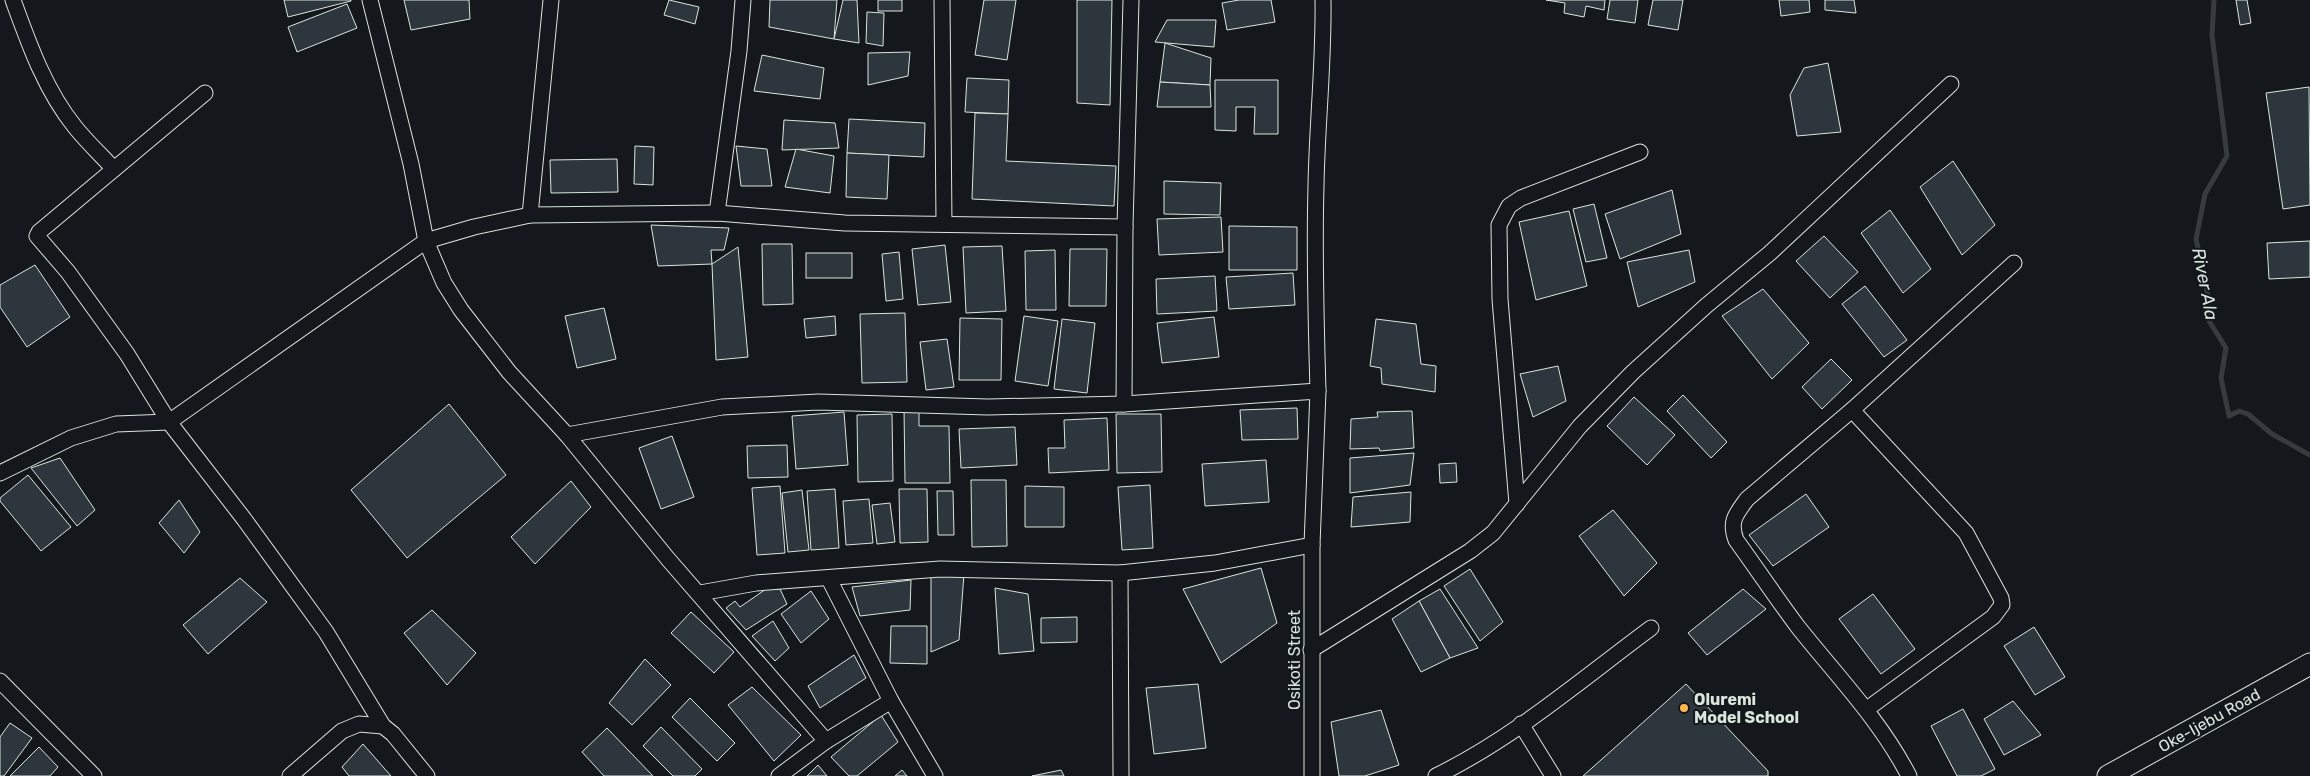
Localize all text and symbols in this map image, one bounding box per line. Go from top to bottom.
water label: River Ala [2187,246,2223,323]
street label: Osikoti Street [1285,610,1304,710]
street label: Oke-Ijebu Road [2155,685,2264,756]
place label: Oluremi Model School [1694,690,1799,727]
marker: Oluremi Model School [1678,702,1690,714]

